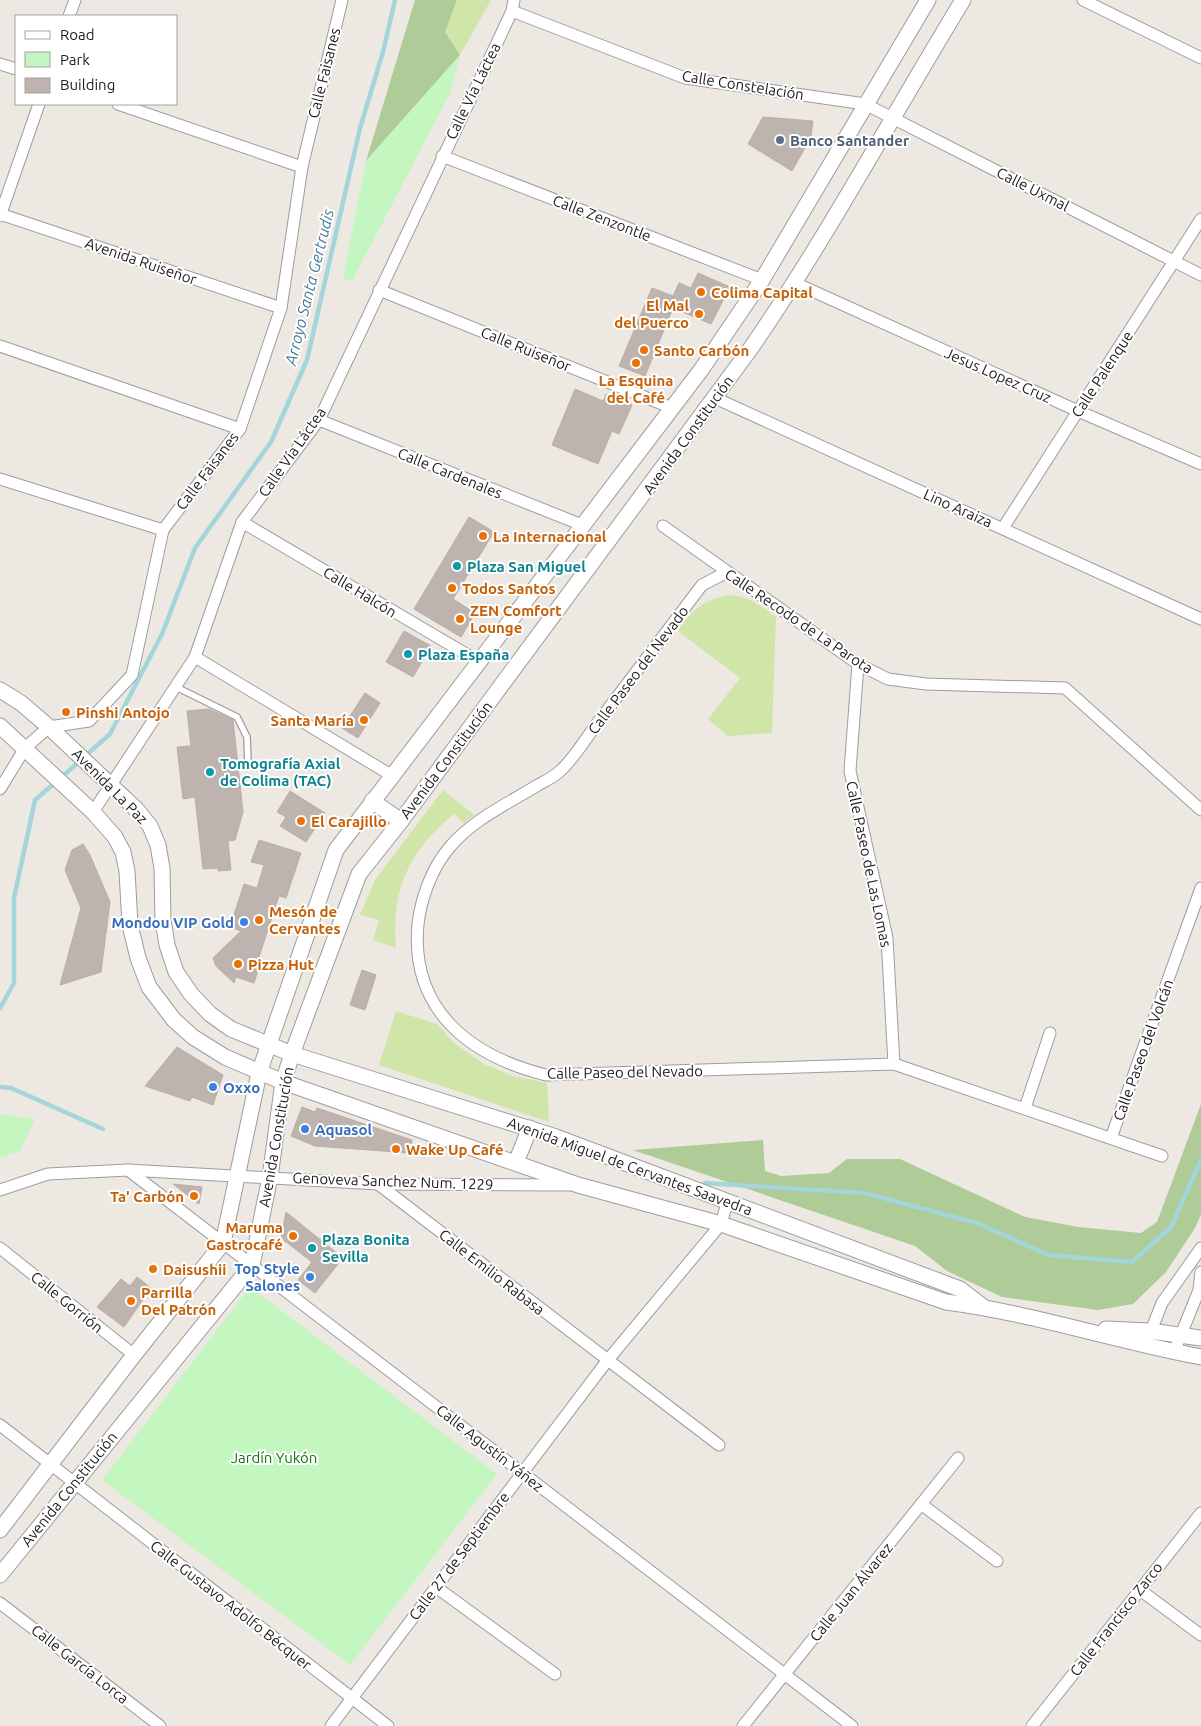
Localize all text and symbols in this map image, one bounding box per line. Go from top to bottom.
legend [15,15,178,105]
text: Road [60,26,95,43]
street label: Calle Faisanes [305,26,343,120]
street label: Calle Vía Láctea [442,40,504,142]
text: Park [60,51,90,68]
street label: Calle Constelación [681,67,805,103]
text: Building [60,76,115,93]
place label: Banco Santander [790,132,910,149]
marker: Banco Santander [774,134,786,146]
street label: Calle Uxmal [994,164,1072,215]
street label: Calle Zenzontle [550,191,654,245]
water label: Arroyo Santa Gertrudis [281,207,337,368]
street label: Avenida Ruiseñor [83,234,199,288]
place label: Colima Capital [711,284,813,301]
marker: Colima Capital [695,286,707,298]
place label: El Mal del Puerco [614,297,689,331]
marker: El Mal del Puerco [693,308,705,320]
street label: Calle Ruiseñor [478,323,574,375]
street label: Calle Palenque [1068,328,1136,420]
place label: Santo Carbón [654,342,749,359]
marker: Santo Carbón [638,344,650,356]
street label: Jesus Lopez Cruz [942,344,1054,406]
marker: La Esquina del Café [630,357,642,369]
place label: La Esquina del Café [599,372,673,406]
street label: Avenida Constitución [639,372,737,498]
street label: Calle Vía Láctea [255,404,329,500]
street label: Calle Faisanes [172,429,242,513]
street label: Calle Cardenales [395,444,505,502]
street label: Lino Araiza [921,485,995,531]
place label: La Internacional [493,528,607,545]
marker: La Internacional [477,530,489,542]
place label: Plaza San Miguel [467,558,586,575]
marker: Plaza San Miguel [451,560,463,572]
street label: Calle Halcón [320,563,400,621]
street label: Calle Recodo de La Parota [722,565,876,677]
place label: Todos Santos [462,580,556,597]
marker: Todos Santos [446,582,458,594]
place label: ZEN Comfort Lounge [470,602,562,636]
street label: Calle Paseo del Nevado [584,603,692,737]
marker: ZEN Comfort Lounge [454,613,466,625]
place label: Plaza España [418,646,509,663]
marker: Plaza España [402,648,414,660]
street label: Avenida Constitución [396,698,496,822]
place label: Pinshi Antojo [76,704,170,721]
marker: Pinshi Antojo [60,706,72,718]
place label: Santa María [271,712,354,729]
marker: Santa María [358,714,370,726]
street label: Avenida La Paz [69,745,151,827]
place label: Tomografía Axial de Colima (TAC) [220,755,341,789]
marker: Tomografía Axial de Colima (TAC) [204,766,216,778]
street label: Calle Paseo de Las Lomas [843,779,895,949]
place label: El Carajillo [311,813,387,830]
marker: El Carajillo [295,815,307,827]
place label: Mesón de Cervantes [269,903,340,937]
place label: Mondou VIP Gold [111,914,234,931]
marker: Mesón de Cervantes [253,914,265,926]
marker: Mondou VIP Gold [238,916,250,928]
place label: Pizza Hut [248,956,315,973]
marker: Pizza Hut [232,958,244,970]
street label: Calle Paseo del Volcán [1109,977,1177,1123]
street label: Calle Paseo del Nevado [547,1062,703,1082]
street label: Avenida Constitución [255,1065,297,1209]
place label: Oxxo [223,1079,260,1096]
marker: Oxxo [207,1081,219,1093]
street label: Avenida Miguel de Cervantes Saavedra [505,1114,755,1218]
place label: Aquasol [315,1121,372,1138]
marker: Aquasol [299,1123,311,1135]
place label: Wake Up Café [406,1141,504,1158]
marker: Wake Up Café [390,1143,402,1155]
street label: Genoveva Sanchez Num. 1229 [292,1169,494,1193]
place label: Ta' Carbón [110,1188,184,1205]
marker: Ta' Carbón [188,1190,200,1202]
place label: Maruma Gastrocafé [206,1219,283,1253]
street label: Calle Emilio Rabasa [436,1226,548,1318]
marker: Maruma Gastrocafé [287,1230,299,1242]
place label: Plaza Bonita Sevilla [322,1231,410,1265]
marker: Plaza Bonita Sevilla [306,1242,318,1254]
place label: Top Style Salones [234,1260,300,1294]
place label: Daisushii [163,1261,226,1278]
marker: Daisushii [147,1263,159,1275]
street label: Calle Gorrión [28,1268,106,1336]
marker: Top Style Salones [304,1271,316,1283]
place label: Parrilla Del Patrón [141,1284,216,1318]
marker: Parrilla Del Patrón [125,1295,137,1307]
street label: Calle Agustín Yáñez [433,1401,547,1495]
street label: Avenida Constitución [18,1428,120,1550]
park label: Jardín Yukón [231,1449,317,1466]
street label: Calle 27 de Septiembre [405,1489,513,1623]
street label: Calle Gustavo Adolfo Bécquer [147,1537,315,1673]
street label: Calle Juan Álvarez [806,1539,896,1645]
street label: Calle Francisco Zarco [1066,1559,1166,1679]
street label: Calle García Lorca [28,1621,132,1707]

